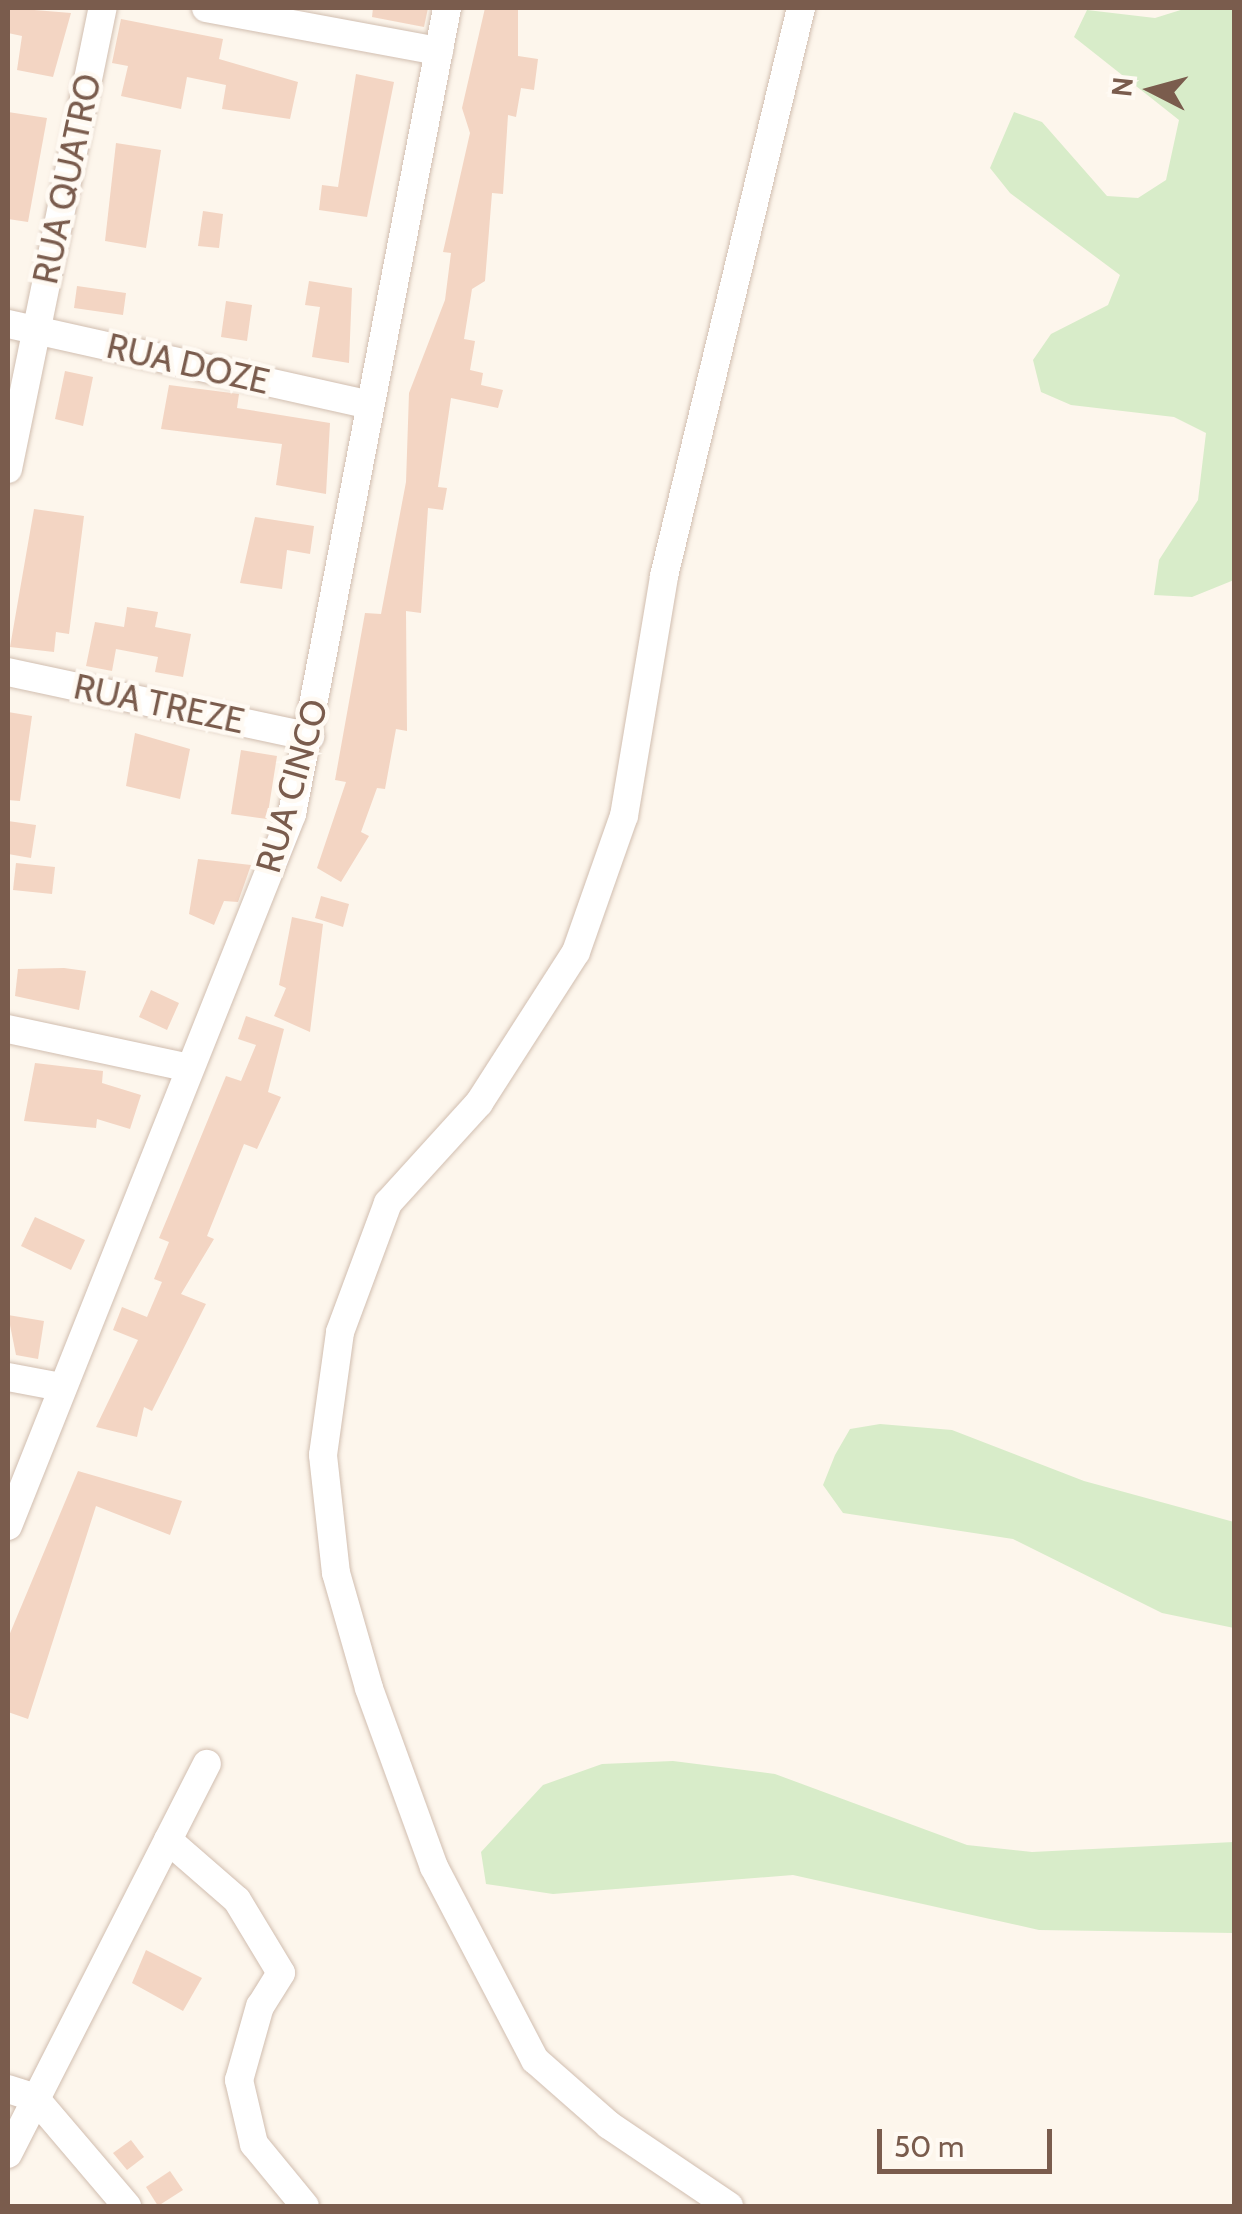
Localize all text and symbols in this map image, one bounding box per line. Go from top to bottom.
north arrow [1102,40,1202,140]
street label: RUA QUATRO [24,70,110,288]
text: N [1104,75,1140,98]
street label: RUA DOZE [103,325,273,403]
street label: RUA TREZE [70,665,248,743]
street label: RUA CINCO [247,694,337,878]
scale bar [882,2109,1057,2171]
text: 50 m [894,2128,964,2165]

